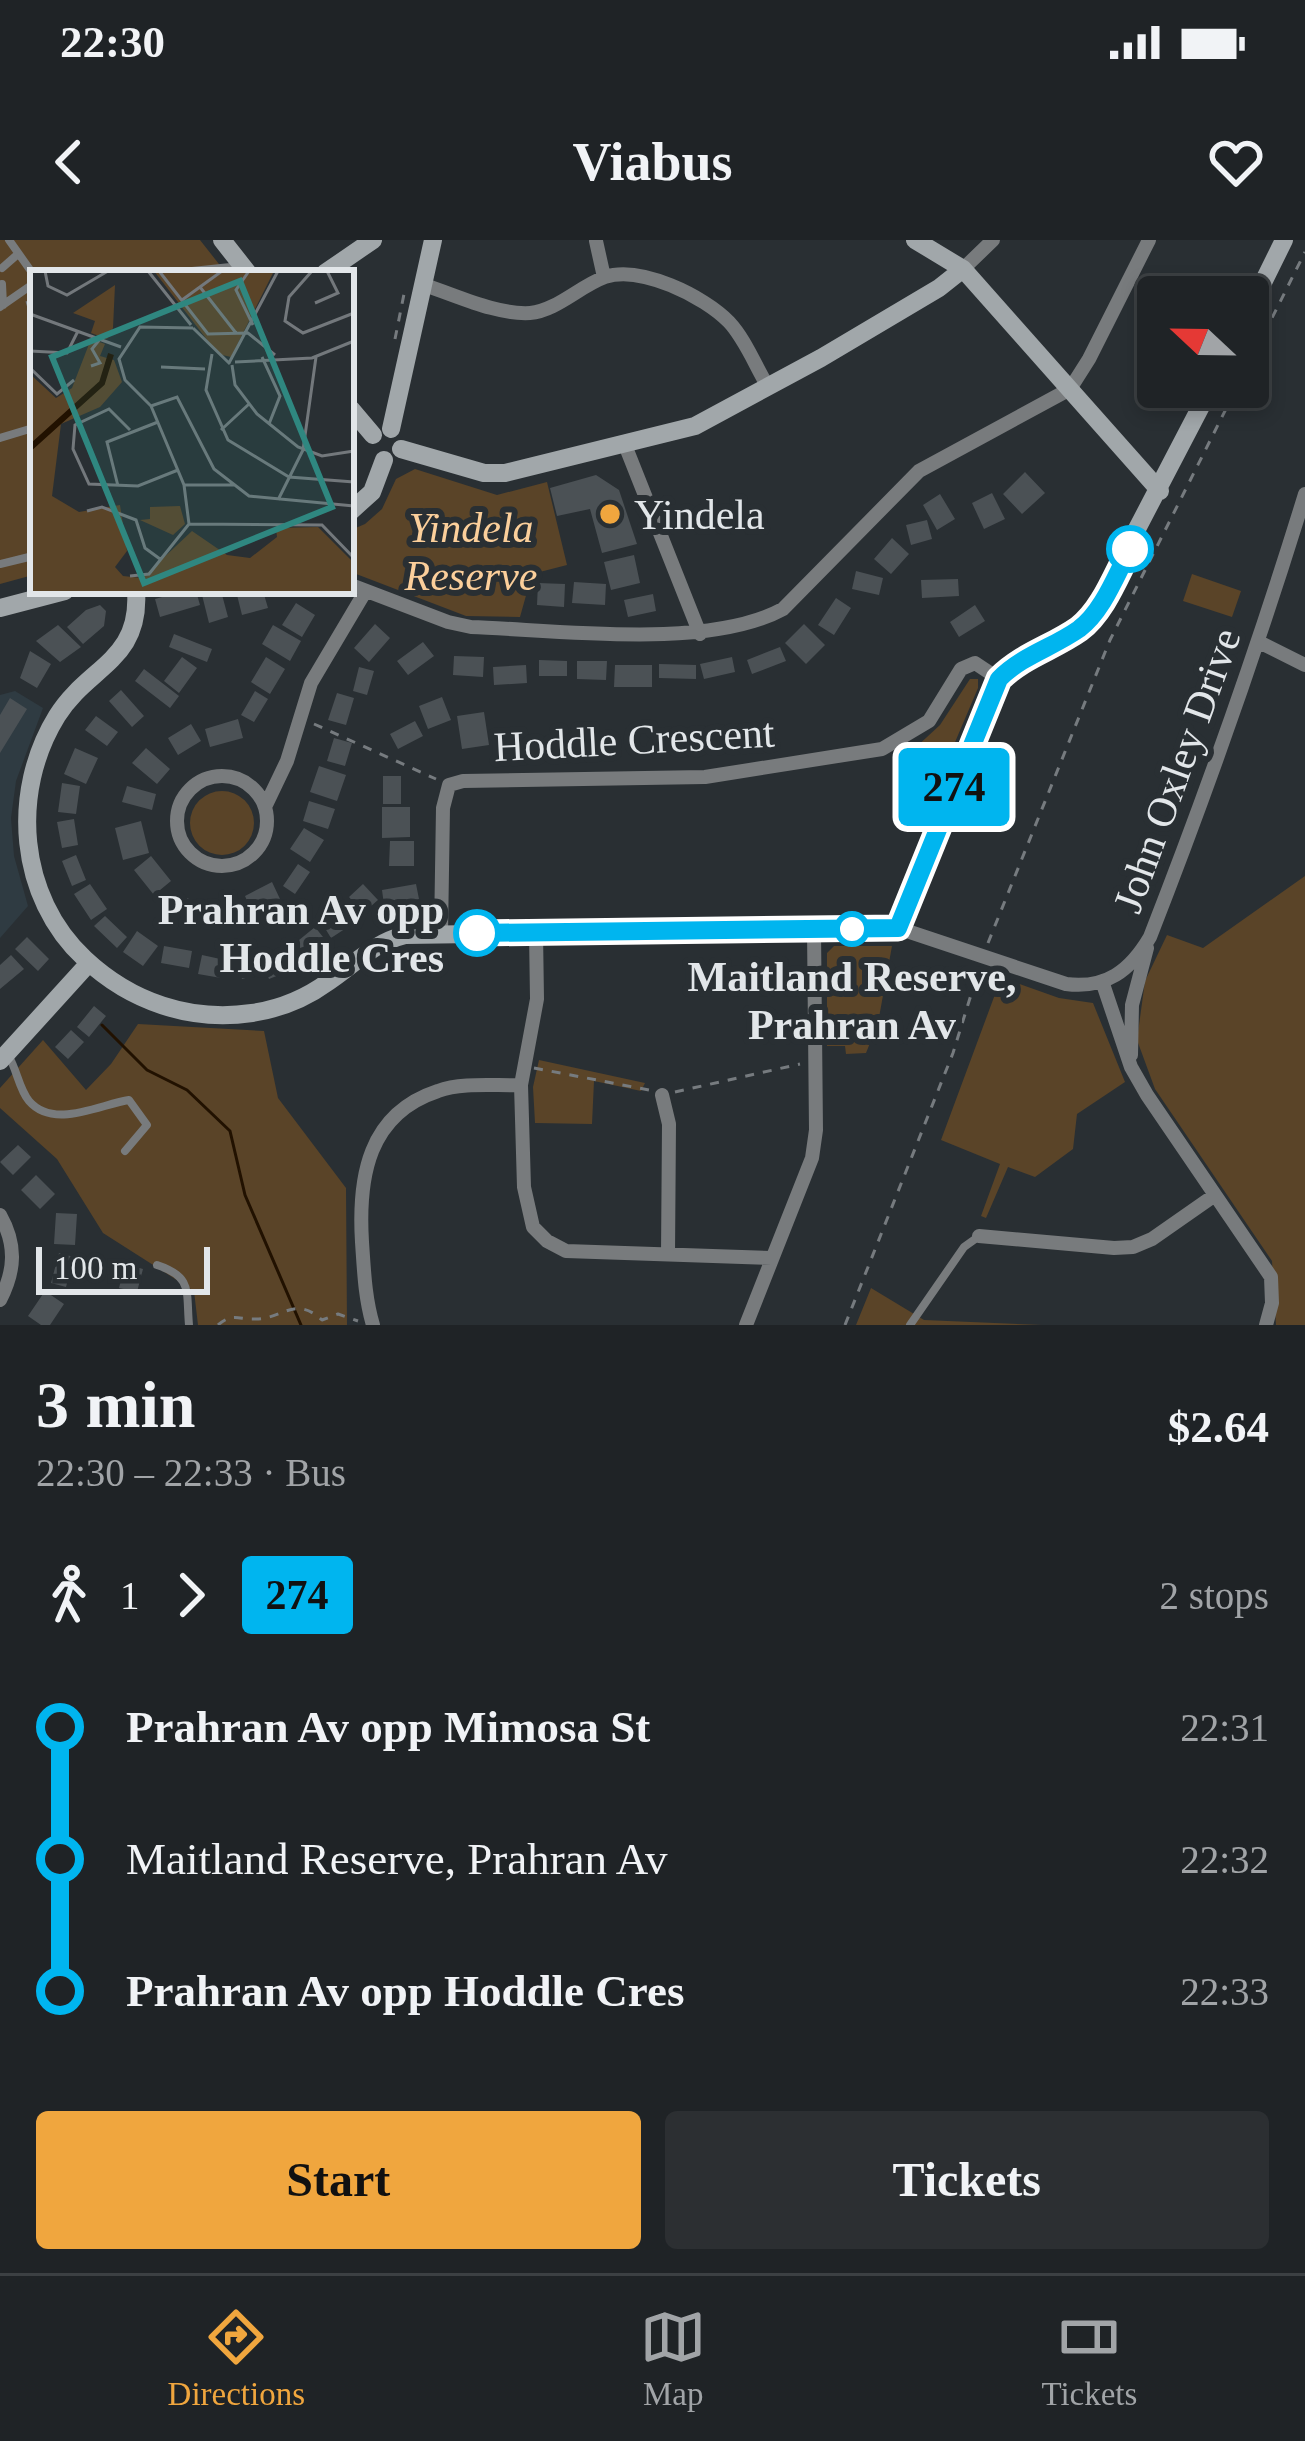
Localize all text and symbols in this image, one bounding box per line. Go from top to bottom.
text: 22:30 [60,17,165,67]
icon: back [36,129,102,195]
icon: heart [1203,129,1269,195]
text: Viabus [572,132,733,192]
inset map [30,270,354,594]
north arrow [1137,276,1269,408]
map controls [1137,276,1269,408]
place label: Yindela [634,492,765,538]
marker: Yindela [597,501,623,527]
park label: Yindela Reserve [404,505,537,599]
unlabelled marker [1108,527,1152,571]
street label: John Oxley Drive [1104,622,1250,919]
street label: Hoddle Crescent [492,710,776,770]
line badge: 274 [885,748,1023,826]
text: 274 [923,764,986,810]
place label: Prahran Av opp Hoddle Cres [158,887,444,981]
marker: Prahran Av opp Hoddle Cres [455,911,499,955]
marker: Maitland Reserve, Prahran Av [836,913,868,945]
place label: Maitland Reserve, Prahran Av [688,954,1016,1048]
scale bar [36,1241,210,1294]
text: 100 m [54,1250,137,1286]
text: 3 min [36,1368,196,1441]
text: $2.64 [1168,1402,1269,1452]
text: 22:30 – 22:33 · Bus [36,1451,346,1494]
icon: walk [36,1562,102,1628]
icon: forward [158,1562,224,1628]
text: 274 [266,1572,329,1618]
text: 1 [120,1574,140,1617]
text: 2 stops [1160,1574,1269,1617]
text: Prahran Av opp Mimosa St [126,1702,650,1752]
text: 22:31 [1180,1706,1269,1749]
text: Maitland Reserve, Prahran Av [126,1834,668,1884]
text: 22:32 [1180,1838,1269,1881]
text: Prahran Av opp Hoddle Cres [126,1966,684,2016]
text: 22:33 [1180,1970,1269,2013]
button: Start [36,2111,641,2249]
button: Tickets [665,2111,1269,2249]
tab: Directions [168,2304,305,2413]
tab: Map [640,2304,706,2413]
tab: Tickets [1041,2304,1137,2413]

